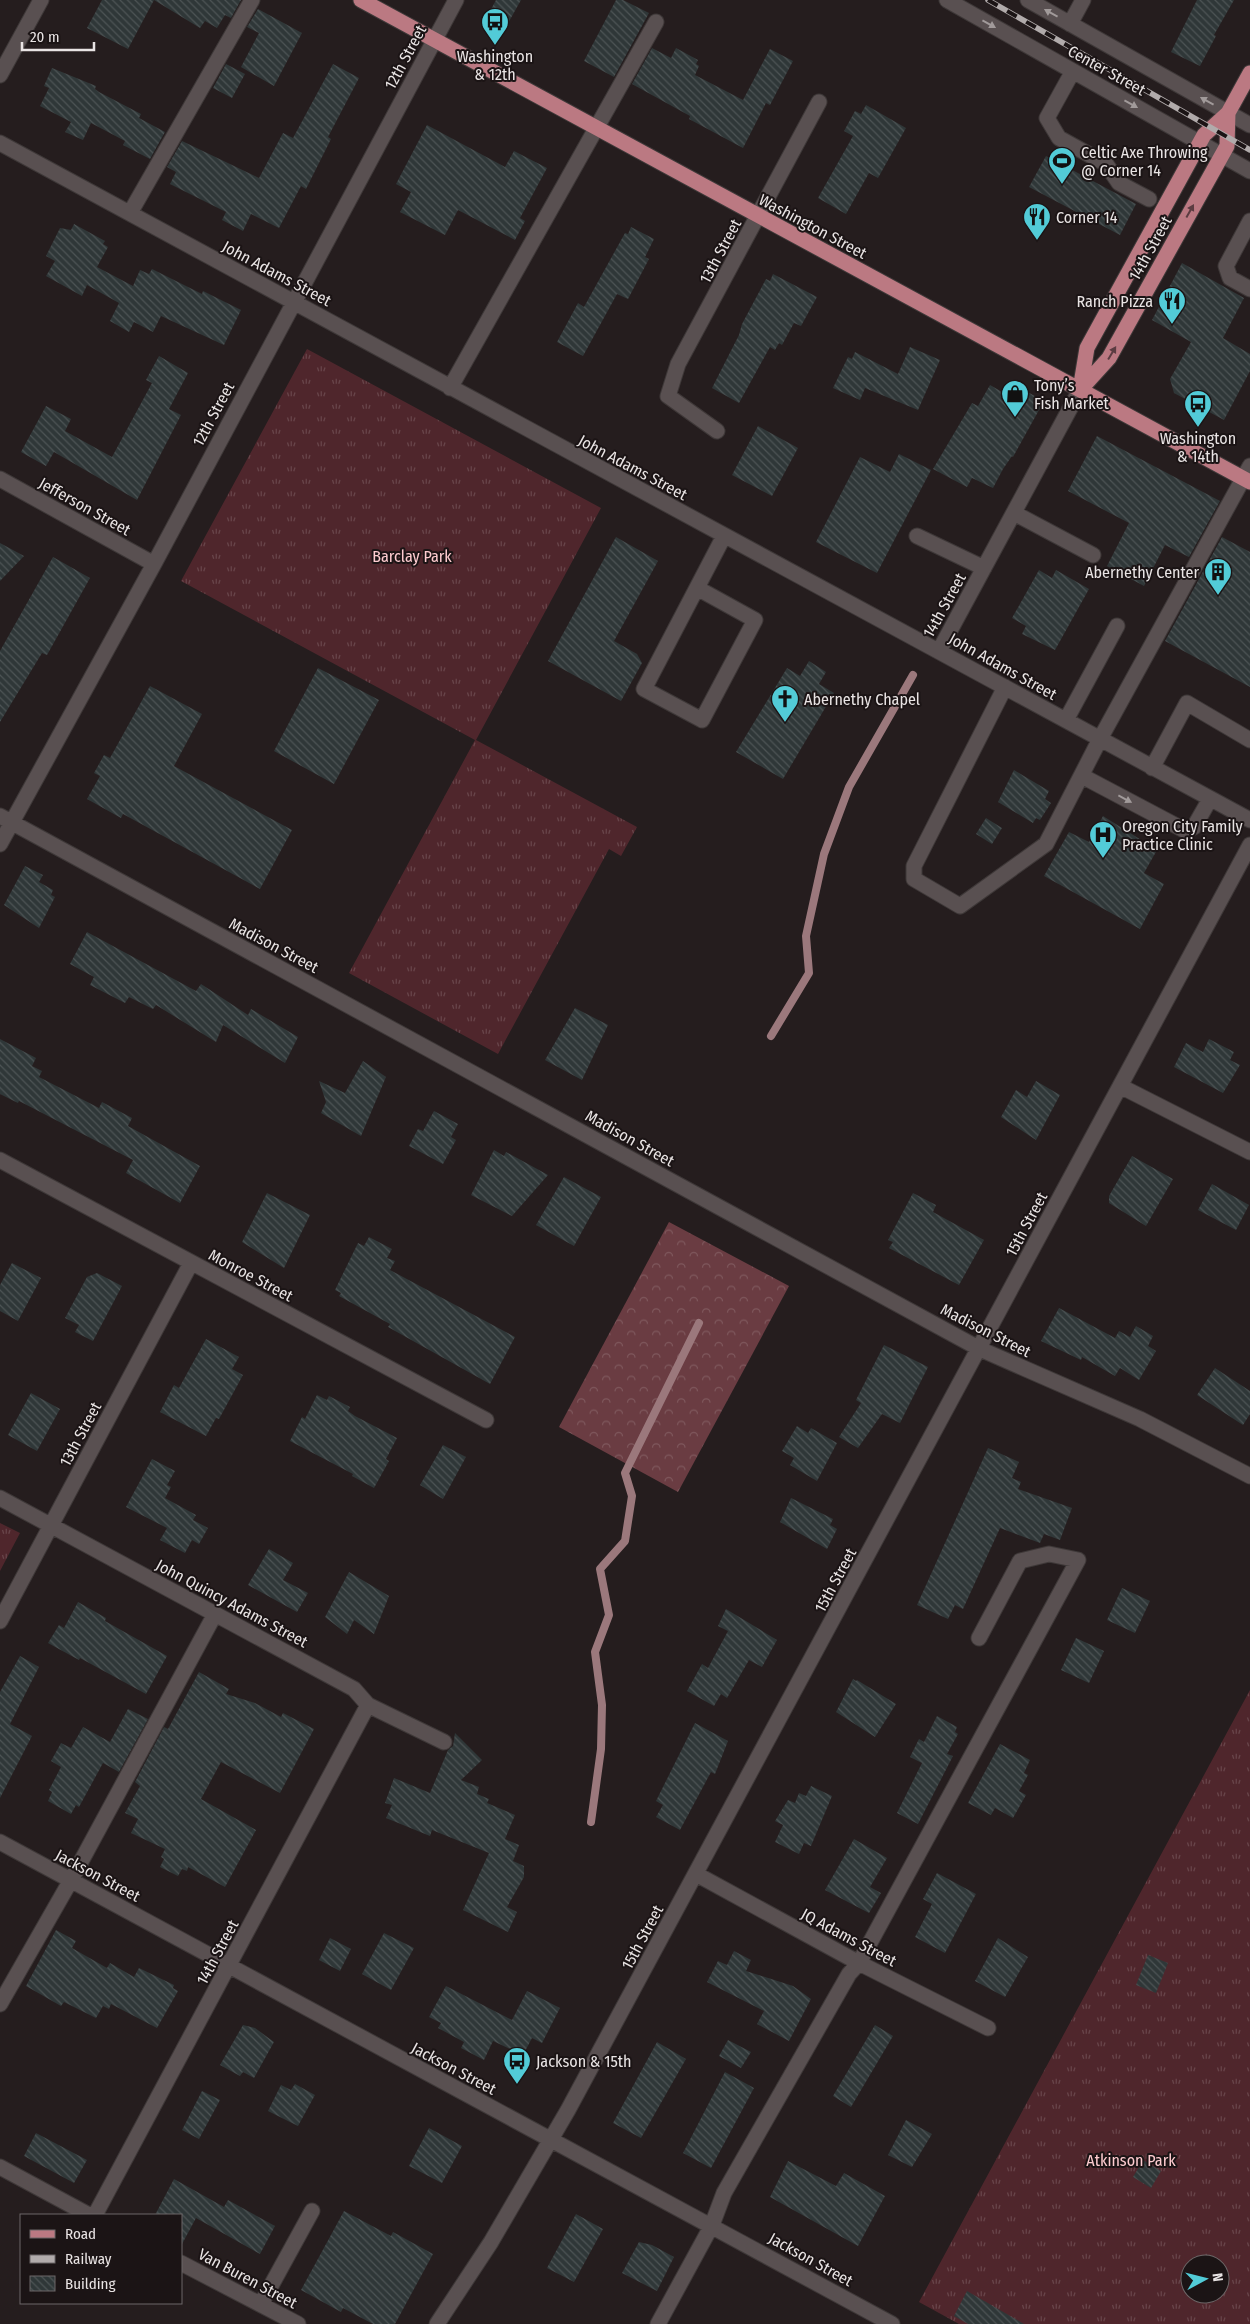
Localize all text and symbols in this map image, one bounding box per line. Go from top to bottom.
bus stop icon: Washington & 12th [480,7,510,46]
one-way arrow [1044,8,1057,17]
scale bar [22,20,95,52]
one-way arrow [982,20,997,28]
street label: 12th Street [381,21,431,93]
text: 20 m [30,28,60,46]
street label: Center Street [1065,41,1150,100]
place label: Washington & 12th [457,47,533,84]
one-way arrow [1201,97,1214,106]
one-way arrow [1124,99,1138,108]
place label: Celtic Axe Throwing @ Corner 14 [1081,143,1208,180]
sports icon: Celtic Axe Throwing @ Corner 14 [1047,146,1077,185]
street label: Washington Street [756,190,871,263]
restaurant icon: Corner 14 [1022,202,1052,241]
one-way arrow [1186,203,1194,218]
place label: Corner 14 [1056,208,1118,227]
street label: 14th Street [1125,212,1176,284]
street label: 13th Street [696,215,746,287]
street label: John Adams Street [219,237,335,310]
restaurant icon: Ranch Pizza [1157,286,1187,325]
place label: Ranch Pizza [1076,292,1153,311]
one-way arrow [1107,346,1116,360]
place label: Tony’s Fish Market [1034,376,1110,413]
street label: 12th Street [189,378,239,450]
shop icon: Tony’s Fish Market [1000,379,1030,418]
bus stop icon: Washington & 14th [1183,389,1213,428]
place label: Washington & 14th [1160,429,1236,466]
street label: John Adams Street [575,431,691,504]
street label: Jefferson Street [36,473,135,540]
park label: Barclay Park [372,547,452,566]
building icon: Abernethy Center [1203,557,1233,596]
place label: Abernethy Center [1085,563,1199,582]
street label: 14th Street [919,569,970,641]
street label: John Adams Street [945,629,1061,704]
church icon: Abernethy Chapel [770,684,800,723]
place label: Abernethy Chapel [804,690,920,709]
one-way arrow [1118,795,1132,803]
place label: Oregon City Family Practice Clinic [1122,817,1243,854]
hospital icon: Oregon City Family Practice Clinic [1088,820,1118,859]
street label: Madison Street [226,914,322,977]
street label: Madison Street [582,1106,678,1171]
street label: 15th Street [1002,1188,1052,1260]
street label: Monroe Street [205,1245,297,1306]
street label: Madison Street [938,1300,1035,1362]
street label: 13th Street [56,1398,106,1470]
street label: 15th Street [811,1544,861,1616]
street label: John Quincy Adams Street [153,1555,312,1652]
street label: Jackson Street [52,1845,144,1906]
street label: 15th Street [618,1901,668,1973]
street label: JQ Adams Street [798,1904,900,1971]
street label: 14th Street [192,1916,243,1988]
street label: Jackson Street [408,2038,500,2099]
bus stop icon: Jackson & 15th [502,2046,532,2085]
place label: Jackson & 15th [536,2052,631,2071]
park label: Atkinson Park [1086,2151,1176,2170]
legend [20,2214,182,2304]
text: Road [65,2225,96,2243]
street label: Jackson Street [765,2229,857,2291]
street label: Van Buren Street [195,2244,301,2313]
text: Railway [65,2250,112,2268]
north arrow [1180,2254,1230,2304]
text: N [1208,2272,1226,2283]
text: Building [65,2275,116,2293]

